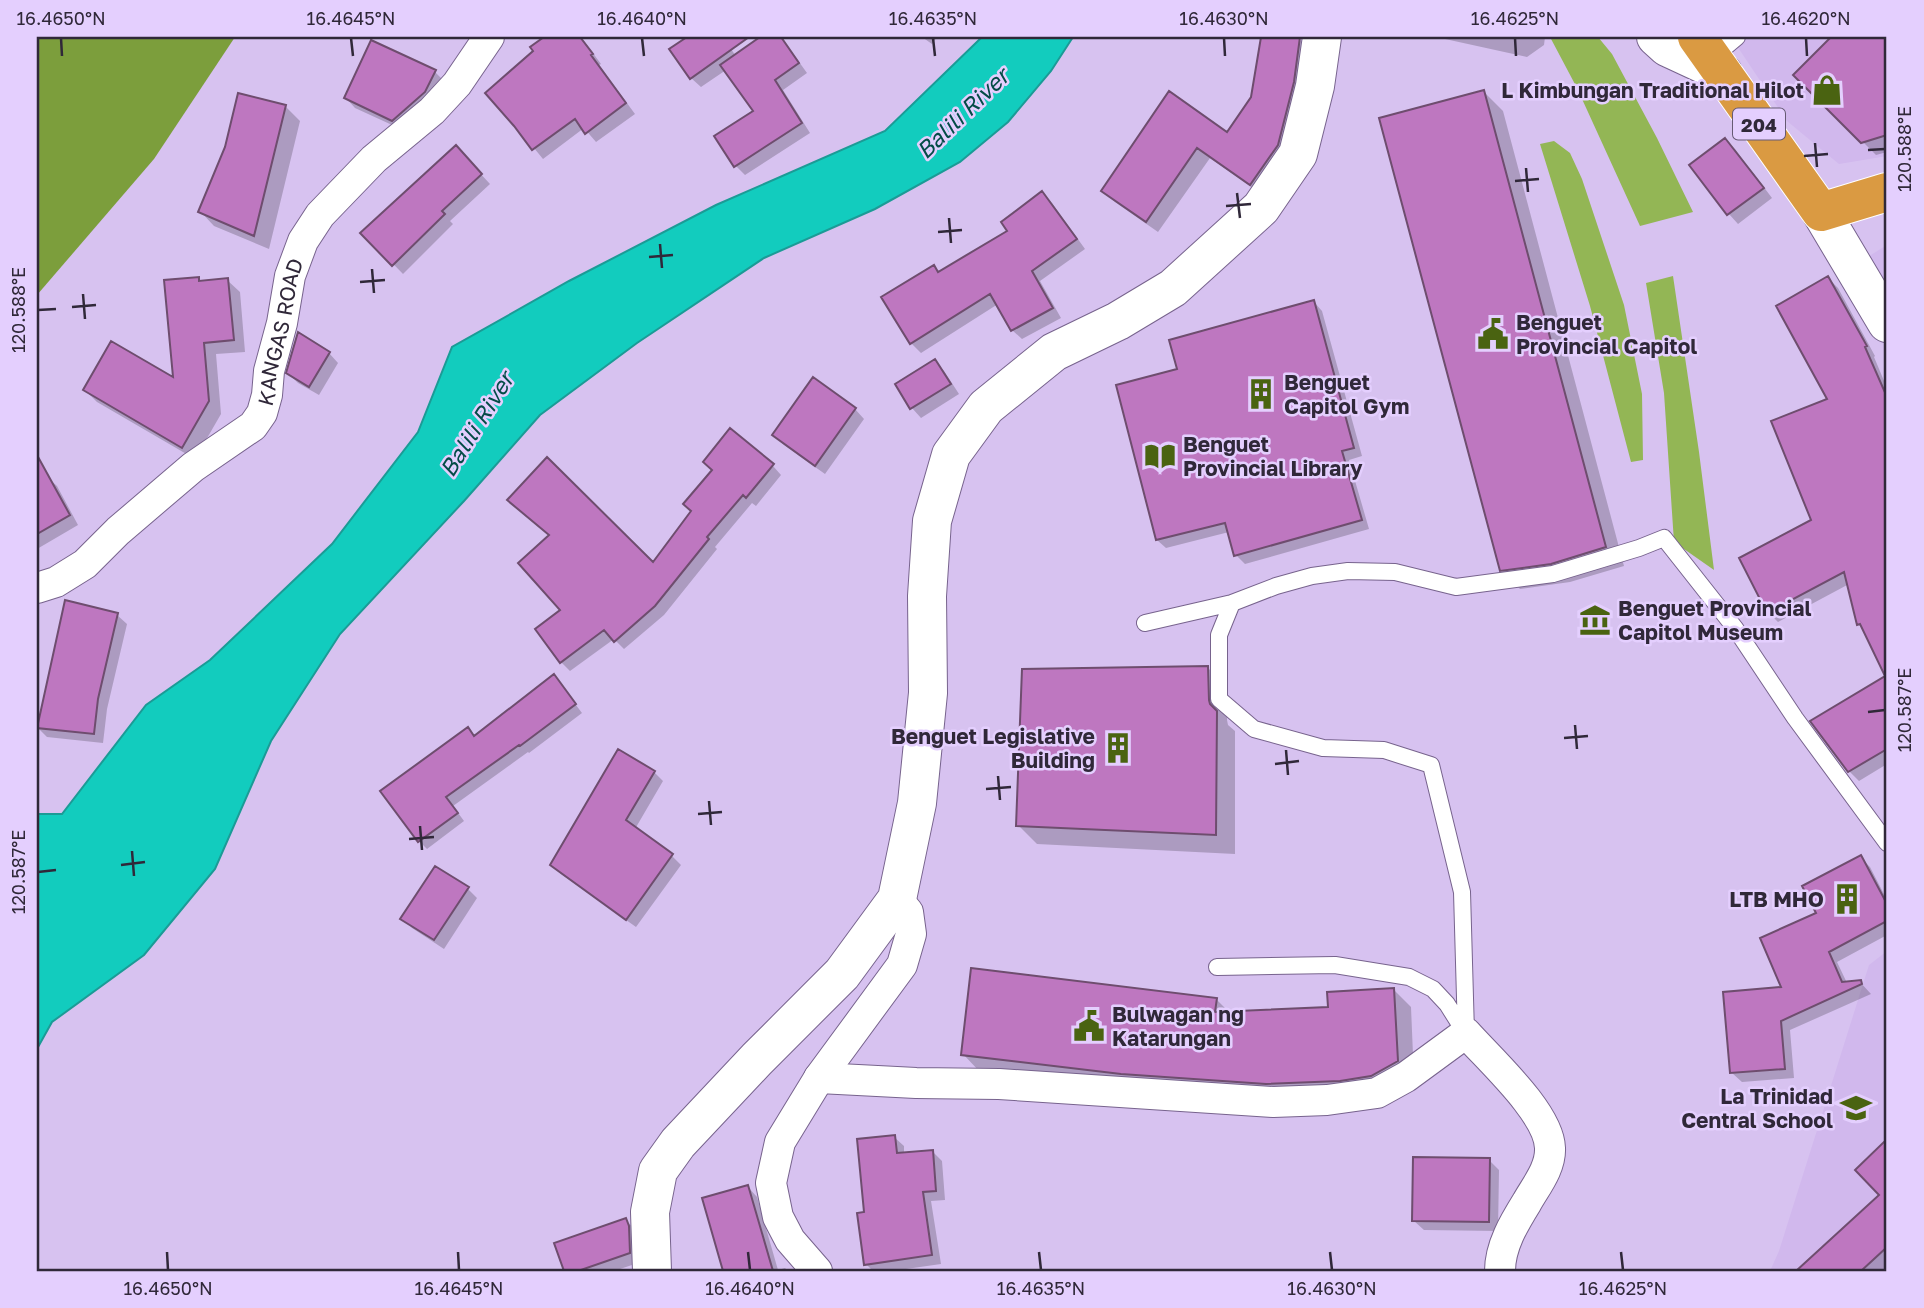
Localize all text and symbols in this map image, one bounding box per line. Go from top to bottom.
text: 16.4650°N [16,7,106,29]
text: 16.4645°N [306,7,396,29]
text: 16.4640°N [597,7,687,29]
text: 16.4635°N [889,7,977,29]
text: 16.4630°N [1179,7,1269,29]
text: 16.4625°N [1471,7,1559,29]
text: 16.4620°N [1761,7,1851,29]
water label: Balili River [910,60,1016,164]
shop icon: L Kimbungan Traditional Hilot [1810,73,1844,107]
place label: L Kimbungan Traditional Hilot [1501,77,1804,103]
text: 120.588°E [1893,106,1915,192]
road number: 204 [1733,108,1785,140]
street label: KANGAS ROAD [252,255,308,409]
text: 120.588°E [7,267,29,353]
place label: Benguet Provincial Capitol [1516,309,1697,359]
public building icon: Benguet Provincial Capitol [1476,317,1510,351]
water label: Balili River [433,364,521,481]
place label: Benguet Capitol Gym [1284,369,1409,419]
building icon: Benguet Capitol Gym [1244,377,1278,411]
place label: Benguet Provincial Library [1183,431,1363,481]
library icon: Benguet Provincial Library [1143,439,1177,473]
place label: Benguet Provincial Capitol Museum [1618,595,1811,645]
museum icon: Benguet Provincial Capitol Museum [1578,603,1612,637]
text: 120.587°E [1893,668,1915,752]
place label: Benguet Legislative Building [891,723,1095,773]
building icon: Benguet Legislative Building [1101,731,1135,765]
text: 120.587°E [7,830,29,914]
building icon: LTB MHO [1830,882,1864,916]
place label: LTB MHO [1729,886,1824,912]
place label: Bulwagan ng Katarungan [1112,1001,1244,1051]
public building icon: Bulwagan ng Katarungan [1072,1009,1106,1043]
place label: La Trinidad Central School [1681,1083,1833,1133]
school or university icon: La Trinidad Central School [1839,1091,1873,1125]
text: 16.4650°N [123,1277,213,1299]
text: 16.4645°N [414,1277,504,1299]
text: 16.4640°N [705,1277,795,1299]
text: 16.4635°N [997,1277,1085,1299]
text: 16.4630°N [1287,1277,1377,1299]
text: 16.4625°N [1579,1277,1667,1299]

